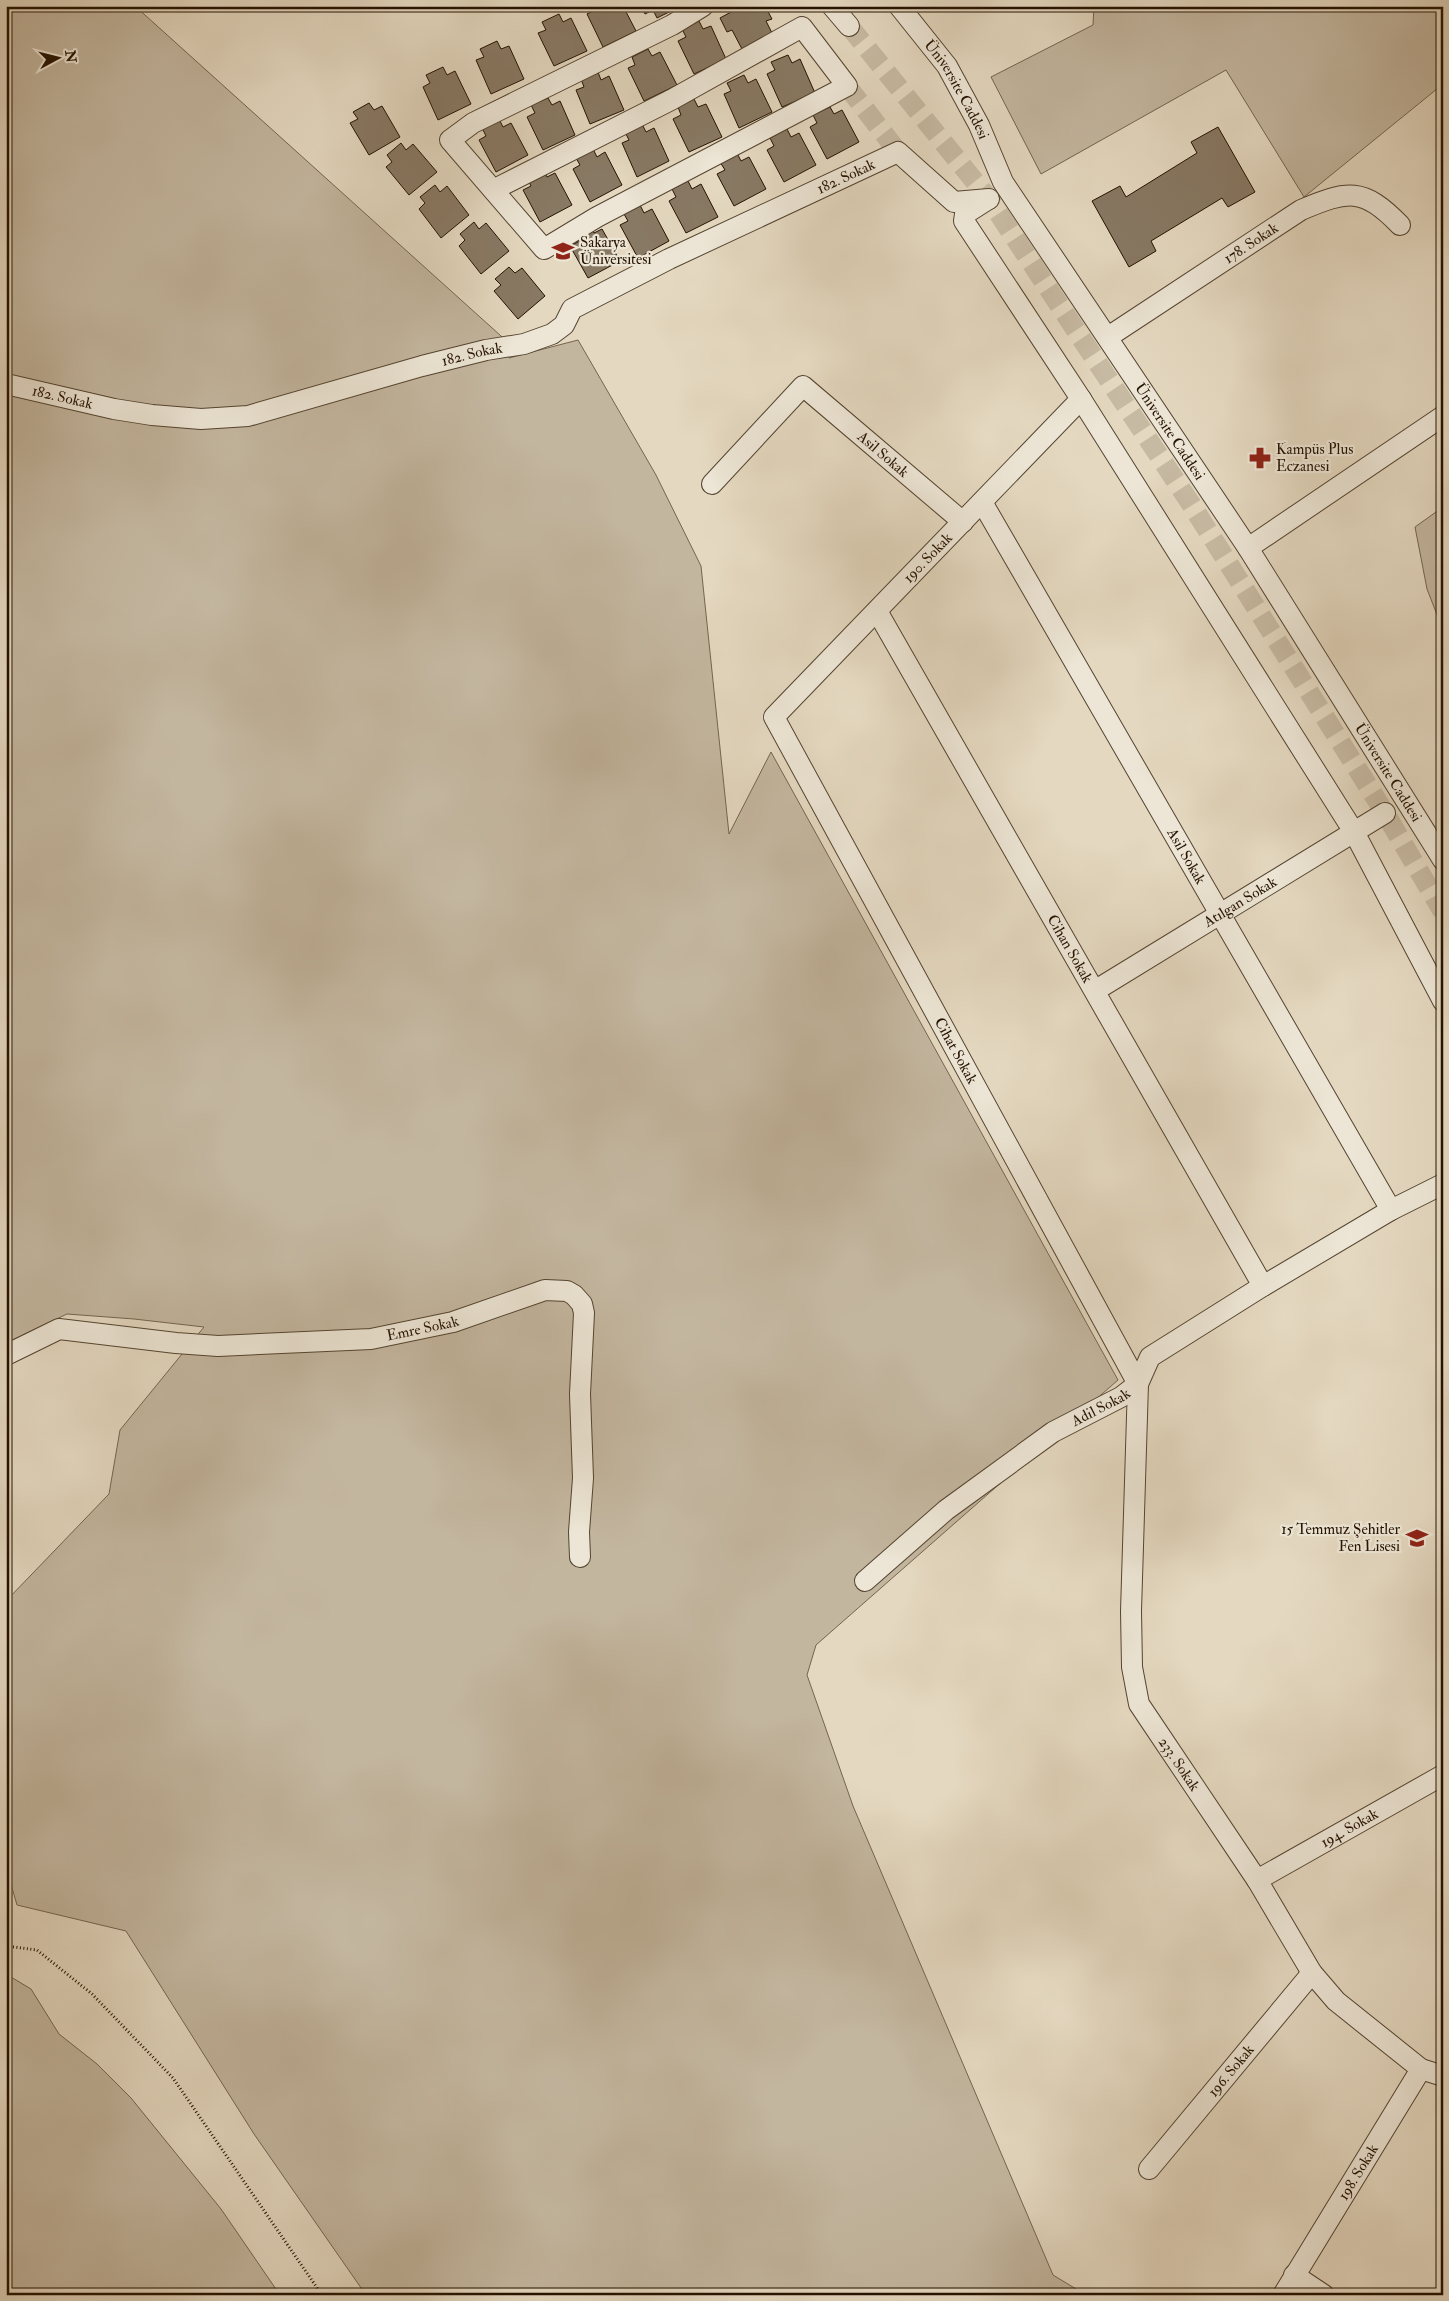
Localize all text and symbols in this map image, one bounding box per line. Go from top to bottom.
north arrow [32,32,82,82]
street label: Üniversite Caddesi [920,35,993,142]
text: N [61,48,80,64]
street label: 182. Sokak [814,155,878,198]
street label: 178. Sokak [1220,218,1282,268]
place label: Sakarya Üniversitesi [580,233,651,269]
school or university icon: Sakarya Üniversitesi [550,238,576,264]
street label: 182. Sokak [439,338,504,370]
street label: Üniversite Caddesi [1131,379,1209,484]
street label: 182. Sokak [30,381,95,413]
street label: Asil Sokak [853,426,913,481]
place label: Kampüs Plus Eczanesi [1276,440,1353,476]
pharmacy icon: Kampüs Plus Eczanesi [1247,445,1273,471]
street label: 190. Sokak [899,529,957,587]
street label: Üniversite Caddesi [1350,719,1426,825]
street label: Asil Sokak [1162,824,1210,888]
street label: Atılgan Sokak [1199,872,1280,932]
street label: Cihan Sokak [1043,911,1097,986]
street label: Cihat Sokak [930,1014,982,1087]
street label: Emre Sokak [385,1311,462,1345]
street label: Adil Sokak [1067,1384,1134,1431]
place label: 15 Temmuz Şehitler Fen Lisesi [1281,1520,1400,1556]
school or university icon: 15 Temmuz Şehitler Fen Lisesi [1404,1525,1430,1551]
street label: 233. Sokak [1154,1733,1204,1795]
street label: 194. Sokak [1317,1804,1382,1852]
street label: 196. Sokak [1204,2040,1258,2101]
street label: 198. Sokak [1334,2141,1382,2204]

